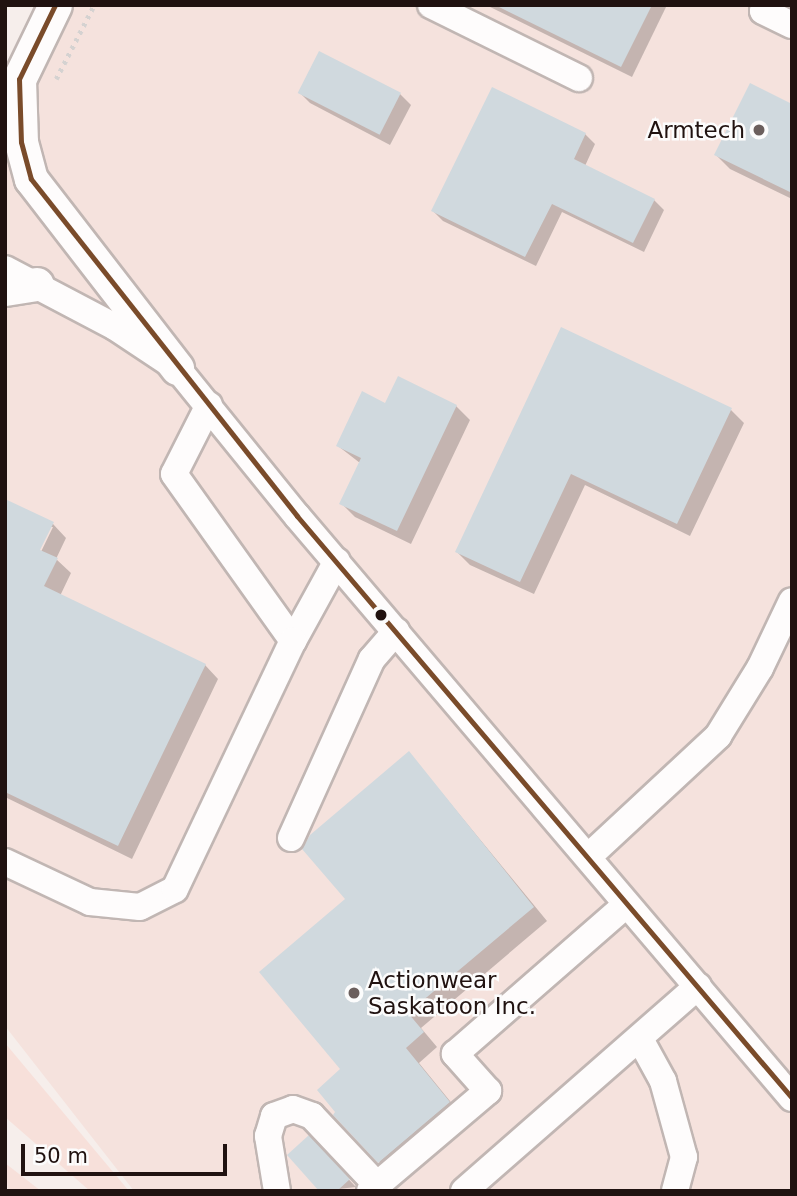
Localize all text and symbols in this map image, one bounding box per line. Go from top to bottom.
place label: Armtech [647,116,745,144]
marker: Armtech [751,122,767,138]
unlabelled marker [374,608,388,622]
place label: Actionwear Saskatoon Inc. [368,966,536,1020]
marker: Actionwear Saskatoon Inc. [346,985,362,1001]
scale bar [24,1130,231,1174]
text: 50 m [34,1144,88,1168]

